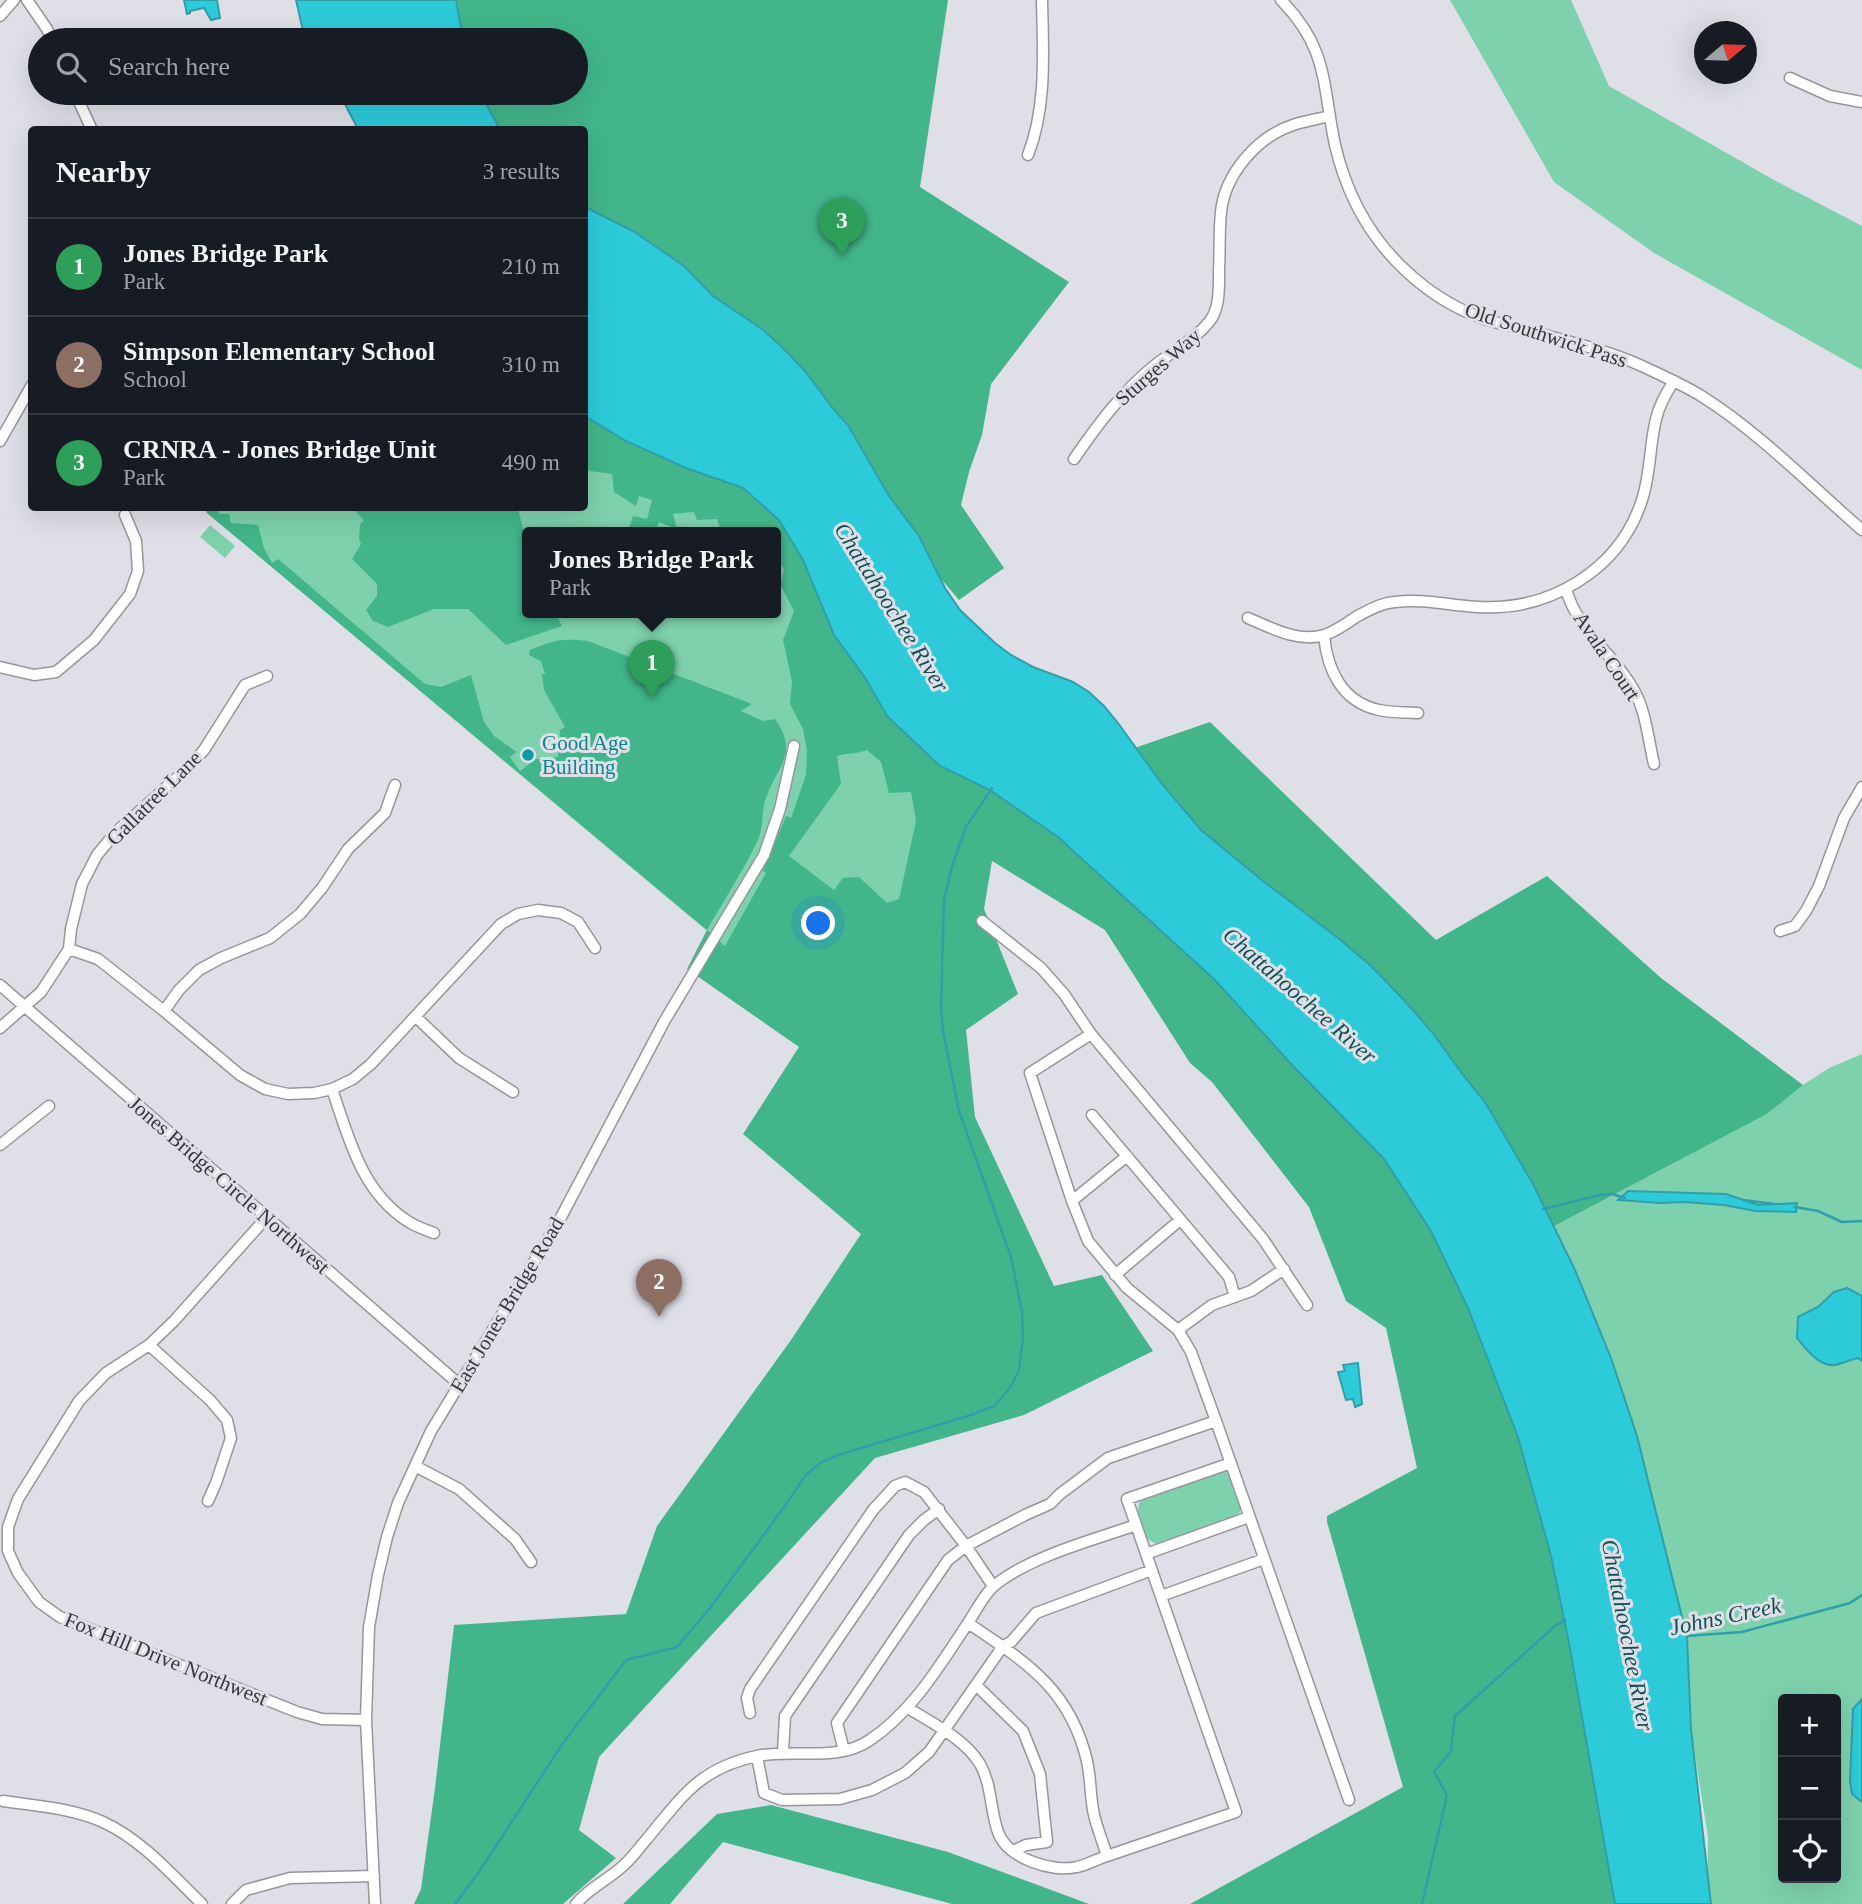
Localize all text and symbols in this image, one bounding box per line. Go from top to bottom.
north arrow [1694,21,1757,84]
search box [28,28,588,105]
icon: search [52,48,90,86]
text: Search here [108,52,230,81]
text: Nearby [56,155,151,188]
text: 3 results [483,159,560,184]
pin: 3 [819,198,865,256]
text: Jones Bridge Park [123,239,328,268]
text: 1 [73,254,85,279]
text: 210 m [502,254,560,279]
text: Park [123,269,165,294]
street label: Old Southwick Pass [1462,297,1630,373]
street label: Sturges Way [1110,323,1206,411]
text: Simpson Elementary School [123,337,435,366]
text: 2 [73,352,85,377]
text: 310 m [502,352,560,377]
text: School [123,367,187,392]
text: CRNRA - Jones Bridge Unit [123,435,436,464]
text: 3 [73,450,85,475]
text: 490 m [502,450,560,475]
text: Park [123,465,165,490]
water label: Chattahoochee River [829,518,954,697]
popup [522,527,781,618]
text: Jones Bridge Park [549,545,754,574]
text: Park [549,575,591,600]
street label: Avala Court [1569,607,1645,705]
pin: 1 [629,640,675,698]
place label: Good Age Building [542,731,628,779]
street label: Gallatree Lane [102,746,206,850]
marker: Good Age Building [520,747,536,763]
your location [801,906,835,940]
water label: Chattahoochee River [1218,922,1382,1069]
street label: Jones Bridge Circle Northwest [124,1091,334,1279]
street label: East Jones Bridge Road [445,1213,569,1397]
pin: 2 [636,1259,682,1317]
water label: Chattahoochee River [1597,1537,1659,1734]
water label: Johns Creek [1667,1592,1784,1641]
street label: Fox Hill Drive Northwest [61,1607,271,1711]
map controls [1778,1694,1841,1883]
button: + [1778,1694,1841,1757]
button: − [1778,1757,1841,1820]
button: locate [1778,1820,1841,1883]

